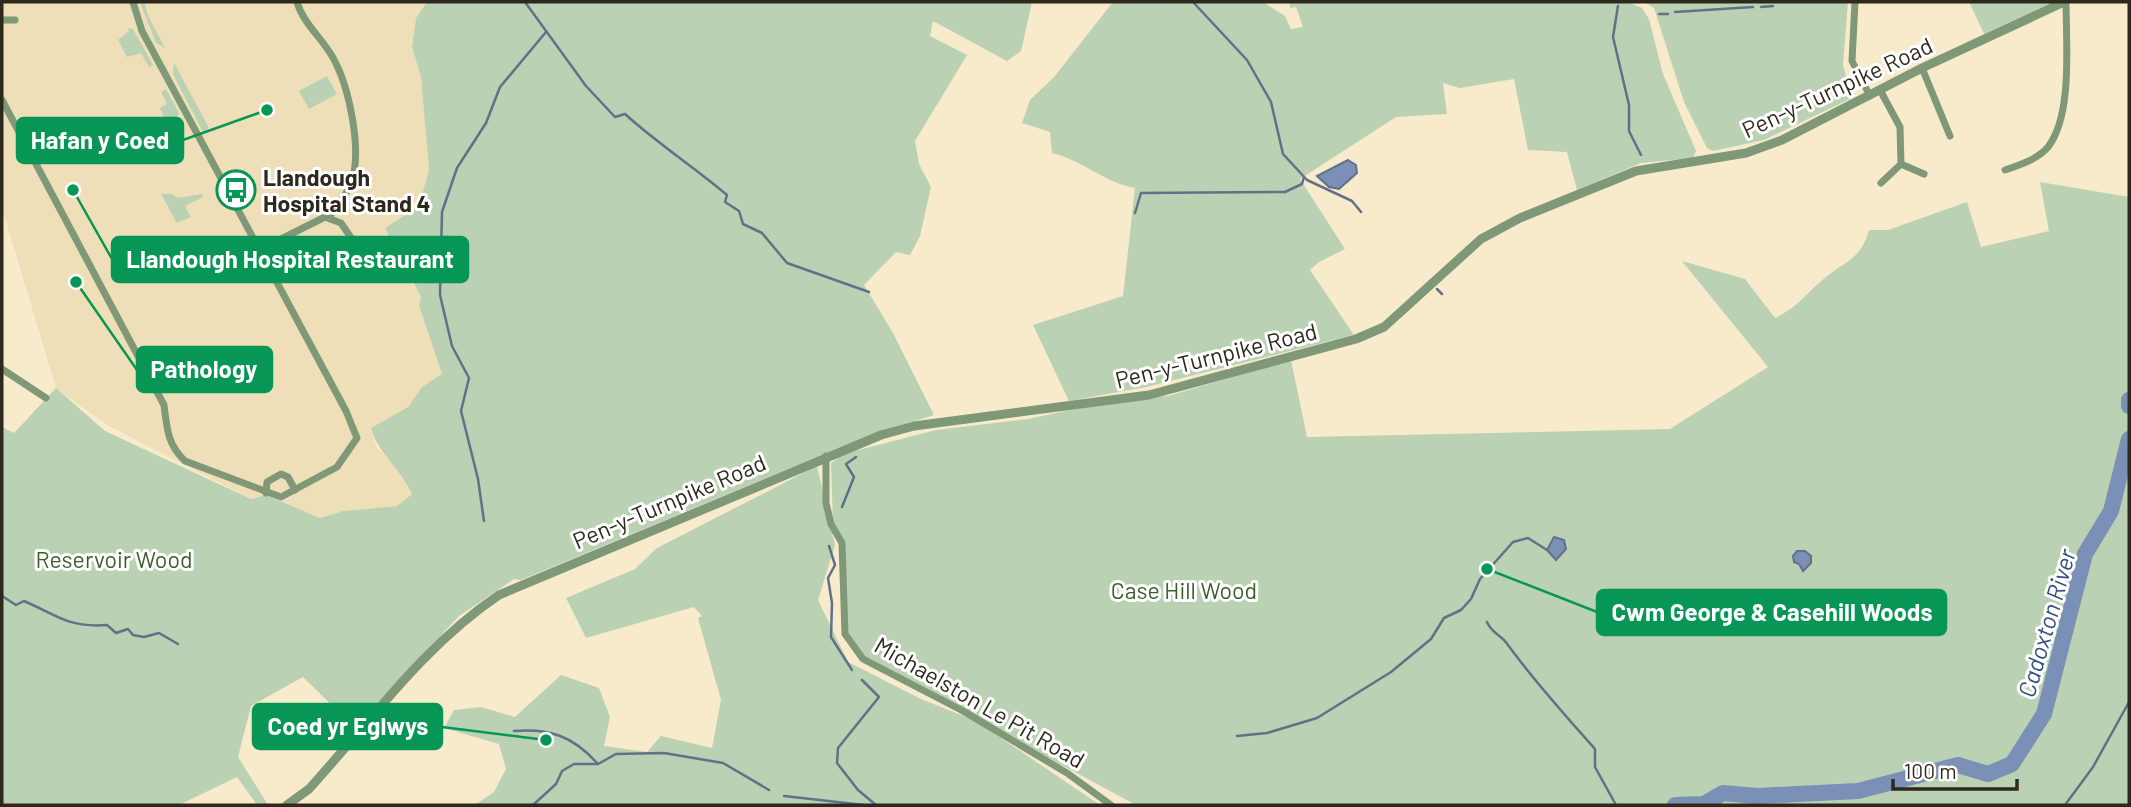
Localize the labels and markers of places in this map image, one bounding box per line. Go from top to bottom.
callout: Hafan y Coed [17,118,183,163]
place label: Llandough Hospital Stand 4 [263,163,430,217]
bus stop icon: Llandough Hospital Stand 4 [215,169,257,211]
callout: Llandough Hospital Restaurant [112,237,468,282]
callout: Pathology [137,347,272,392]
callout: Cwm George & Casehill Woods [1597,590,1946,635]
callout: Coed yr Eglwys [253,704,442,749]

